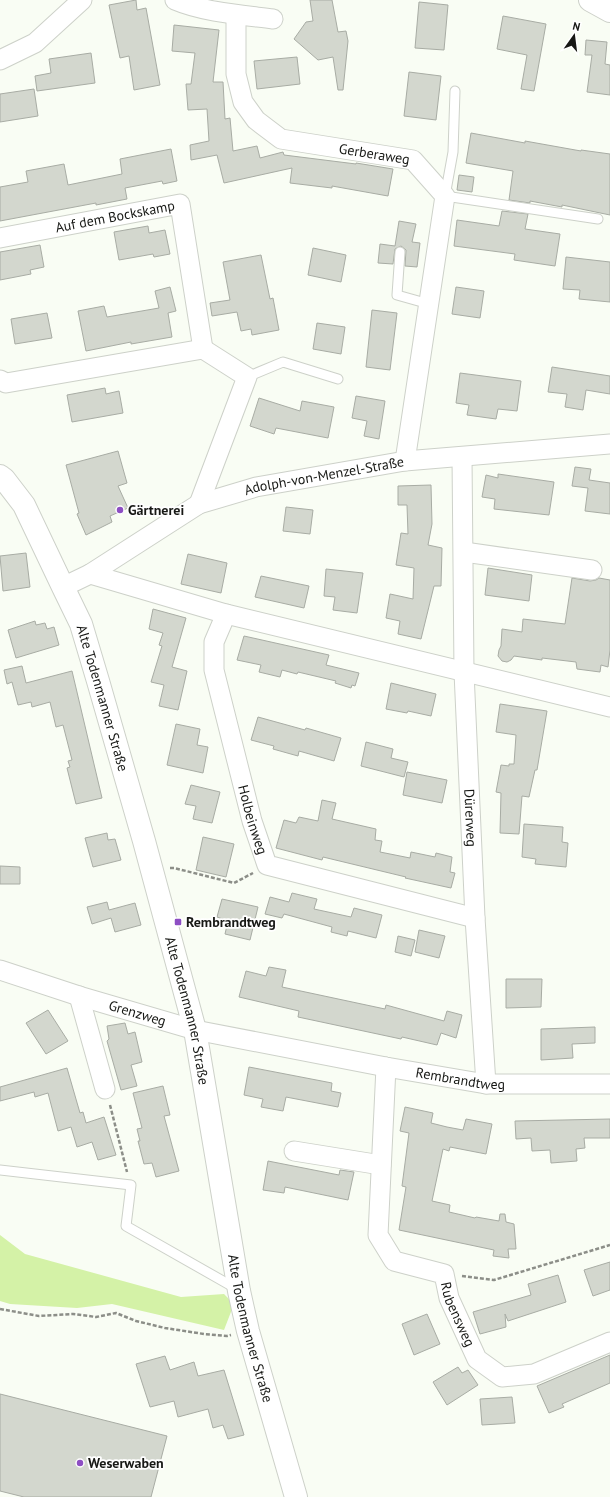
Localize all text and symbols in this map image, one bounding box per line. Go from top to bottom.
north arrow [554,16,594,56]
text: N [571,19,582,34]
street label: Gerberaweg [338,139,411,168]
street label: Auf dem Bockskamp [54,196,176,236]
street label: Adolph-von-Menzel-Straße [242,452,405,499]
place label: Gärtnerei [128,501,184,519]
marker: Gärtnerei [115,505,125,515]
street label: Alte Todenmanner Straße [73,623,133,774]
street label: Holbeinweg [234,783,272,857]
street label: Dürerweg [460,788,481,847]
place label: Rembrandtweg [186,913,276,931]
marker: Rembrandtweg [173,917,183,927]
street label: Alte Todenmanner Straße [161,935,213,1086]
street label: Grenzweg [107,996,168,1030]
street label: Rembrandtweg [414,1063,505,1094]
street label: Alte Todenmanner Straße [224,1253,277,1404]
street label: Rubensweg [437,1280,479,1349]
place label: Weserwaben [88,1454,164,1472]
marker: Weserwaben [75,1458,85,1468]

